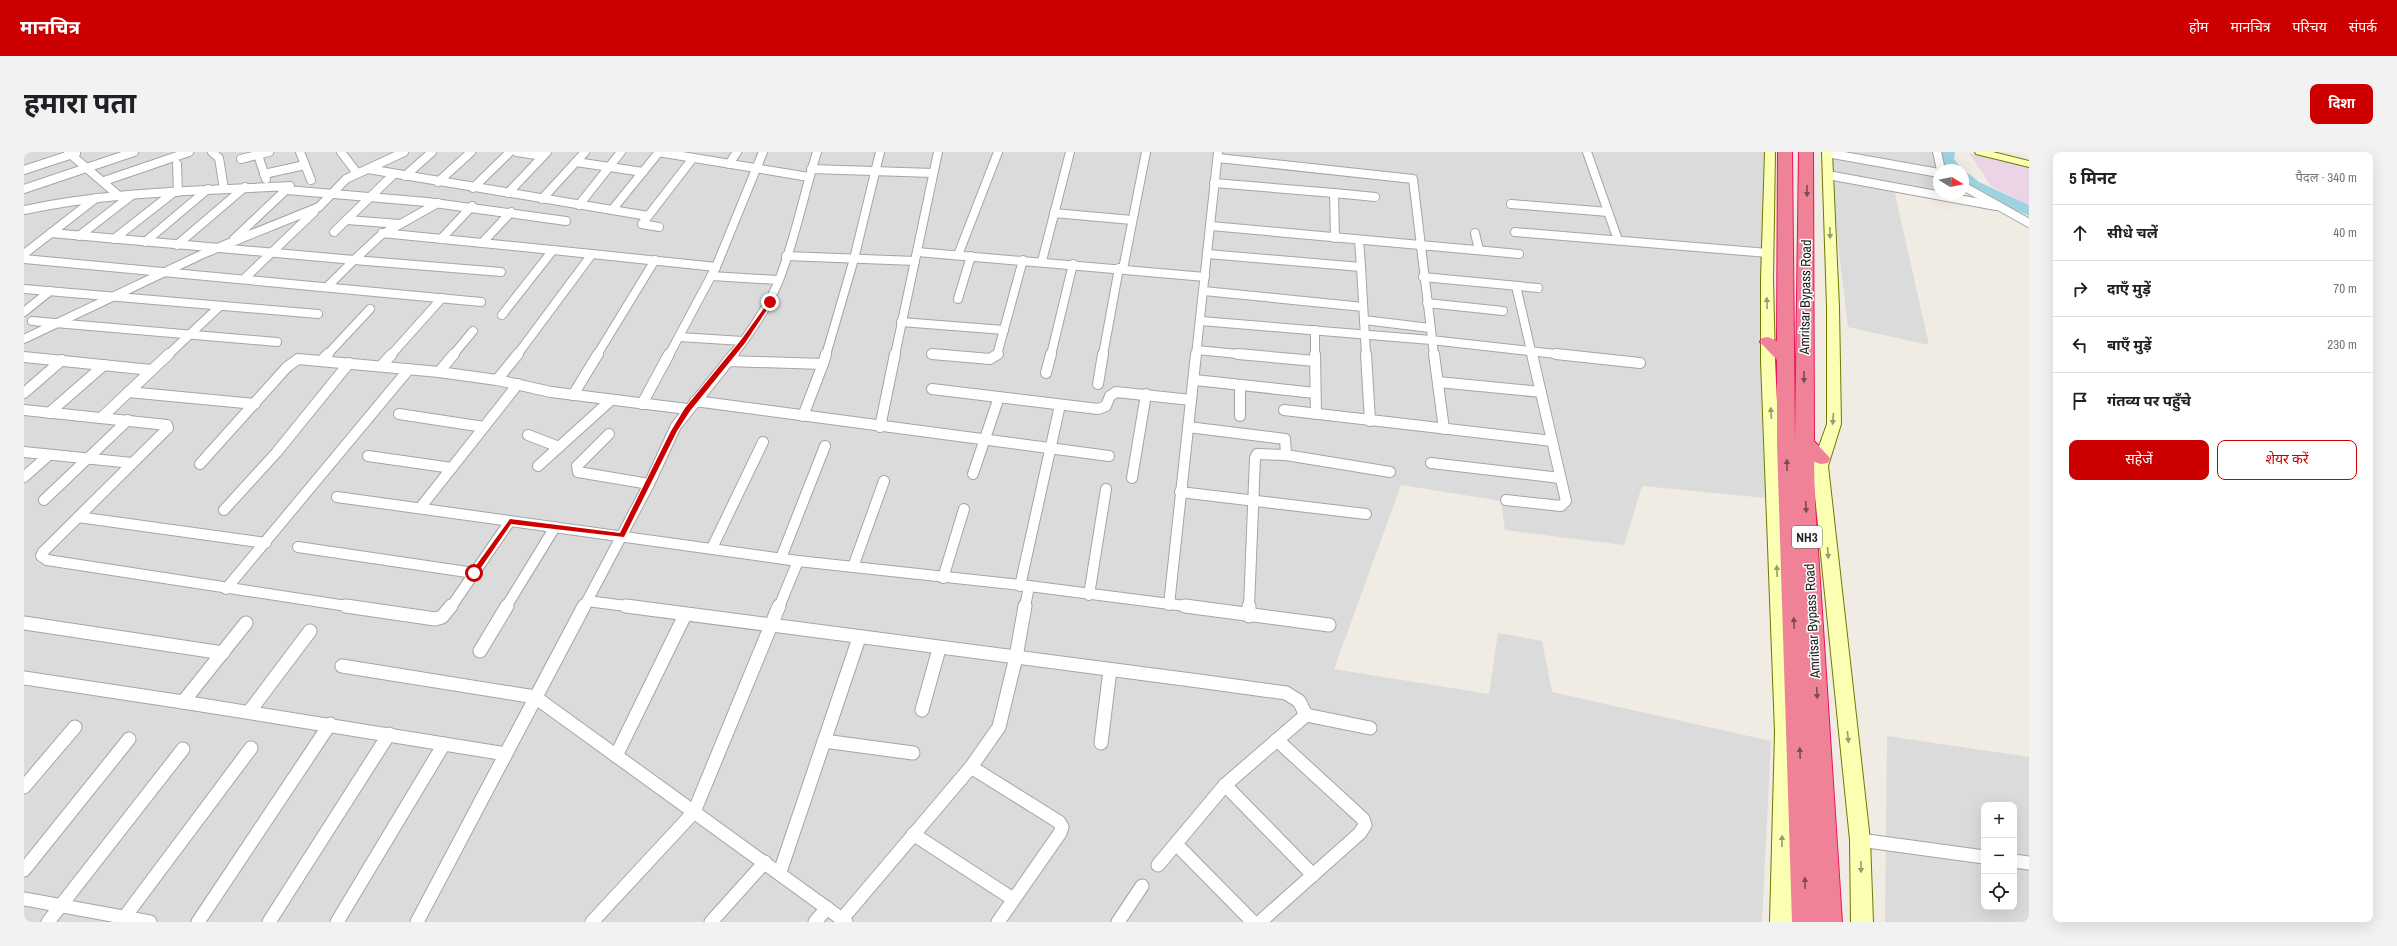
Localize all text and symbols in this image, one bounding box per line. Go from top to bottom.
text: मानचित्र [20,14,80,40]
text: होम [2189,18,2208,36]
text: मानचित्र [2230,18,2271,36]
text: परिचय [2293,18,2327,36]
text: संपर्क [2349,18,2377,36]
text: हमारा पता [24,84,136,122]
button: दिशा [2310,84,2373,124]
north arrow [1933,164,1969,200]
text: 5 मिनट [2069,166,2116,189]
text: पैदल · 340 m [2295,169,2357,186]
one-way arrow [1804,185,1810,198]
icon: ahead [2069,222,2091,244]
text: सीधे चलें [2107,222,2158,243]
text: 40 m [2333,224,2357,241]
one-way arrow [1827,227,1833,240]
street label: Amritsar Bypass Road [1795,239,1815,356]
icon: right [2069,278,2091,300]
text: दाएँ मुड़ें [2107,278,2151,299]
text: 70 m [2333,280,2357,297]
route end [761,293,779,311]
one-way arrow [1764,297,1771,309]
icon: left [2069,334,2091,356]
text: बाएँ मुड़ें [2107,334,2152,355]
text: 230 m [2327,336,2357,353]
one-way arrow [1801,371,1807,384]
icon: arrive [2069,390,2091,412]
text: गंतव्य पर पहुँचे [2107,390,2191,411]
one-way arrow [1767,407,1774,419]
one-way arrow [1830,413,1837,425]
button: सहेजें [2069,440,2209,480]
button: शेयर करें [2217,440,2357,480]
one-way arrow [1783,459,1790,471]
one-way arrow [1802,501,1809,513]
road number: NH3 [1792,526,1822,548]
one-way arrow [1824,546,1831,559]
street label: Amritsar Bypass Road [1800,563,1824,680]
route start [465,564,483,582]
one-way arrow [1774,565,1781,577]
one-way arrow [1791,616,1797,629]
one-way arrow [1813,687,1820,699]
one-way arrow [1845,731,1852,743]
one-way arrow [1797,746,1803,759]
map controls [1981,802,2017,910]
button: + [1981,802,2017,838]
one-way arrow [1779,834,1785,847]
button: − [1981,838,2017,874]
one-way arrow [1857,861,1864,873]
button: locate [1981,874,2017,910]
one-way arrow [1802,876,1808,889]

